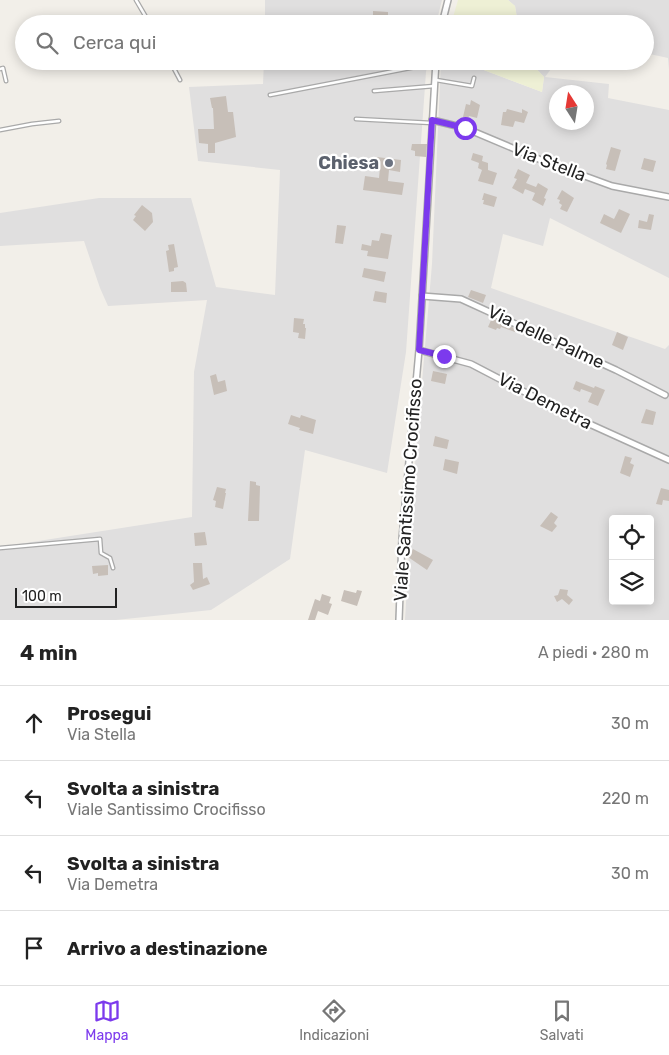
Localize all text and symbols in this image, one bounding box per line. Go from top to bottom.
search box [15,15,654,70]
icon: search [33,29,61,57]
text: Cerca qui [73,31,156,54]
north arrow [549,85,594,130]
route start [454,117,477,140]
street label: Via Stella [509,138,589,186]
place label: Chiesa [318,152,379,174]
marker: Chiesa [383,157,395,169]
street label: Via delle Palme [484,300,608,374]
route end [433,345,456,368]
street label: Via Demetra [494,368,596,434]
street label: Viale Santissimo Crocifisso [389,378,427,602]
map controls [609,515,654,605]
button: locate [609,515,654,560]
button: layers [609,560,654,605]
scale bar [15,585,118,608]
text: 100 m [22,588,62,605]
text: 4 min [20,640,78,665]
text: A piedi · 280 m [538,643,649,662]
text: Prosegui [67,702,151,725]
icon: ahead [20,709,48,737]
text: 30 m [611,714,649,733]
text: Via Stella [67,725,136,744]
text: Svolta a sinistra [67,777,220,800]
icon: left [20,784,48,812]
text: 220 m [602,789,649,808]
text: Viale Santissimo Crocifisso [67,800,266,819]
text: Svolta a sinistra [67,852,220,875]
icon: left [20,859,48,887]
text: 30 m [611,864,649,883]
text: Via Demetra [67,875,158,894]
icon: arrive [20,934,48,962]
text: Arrivo a destinazione [67,937,268,960]
tab: Mappa [85,997,129,1044]
tab: Indicazioni [299,997,369,1044]
tab: Salvati [540,997,584,1044]

